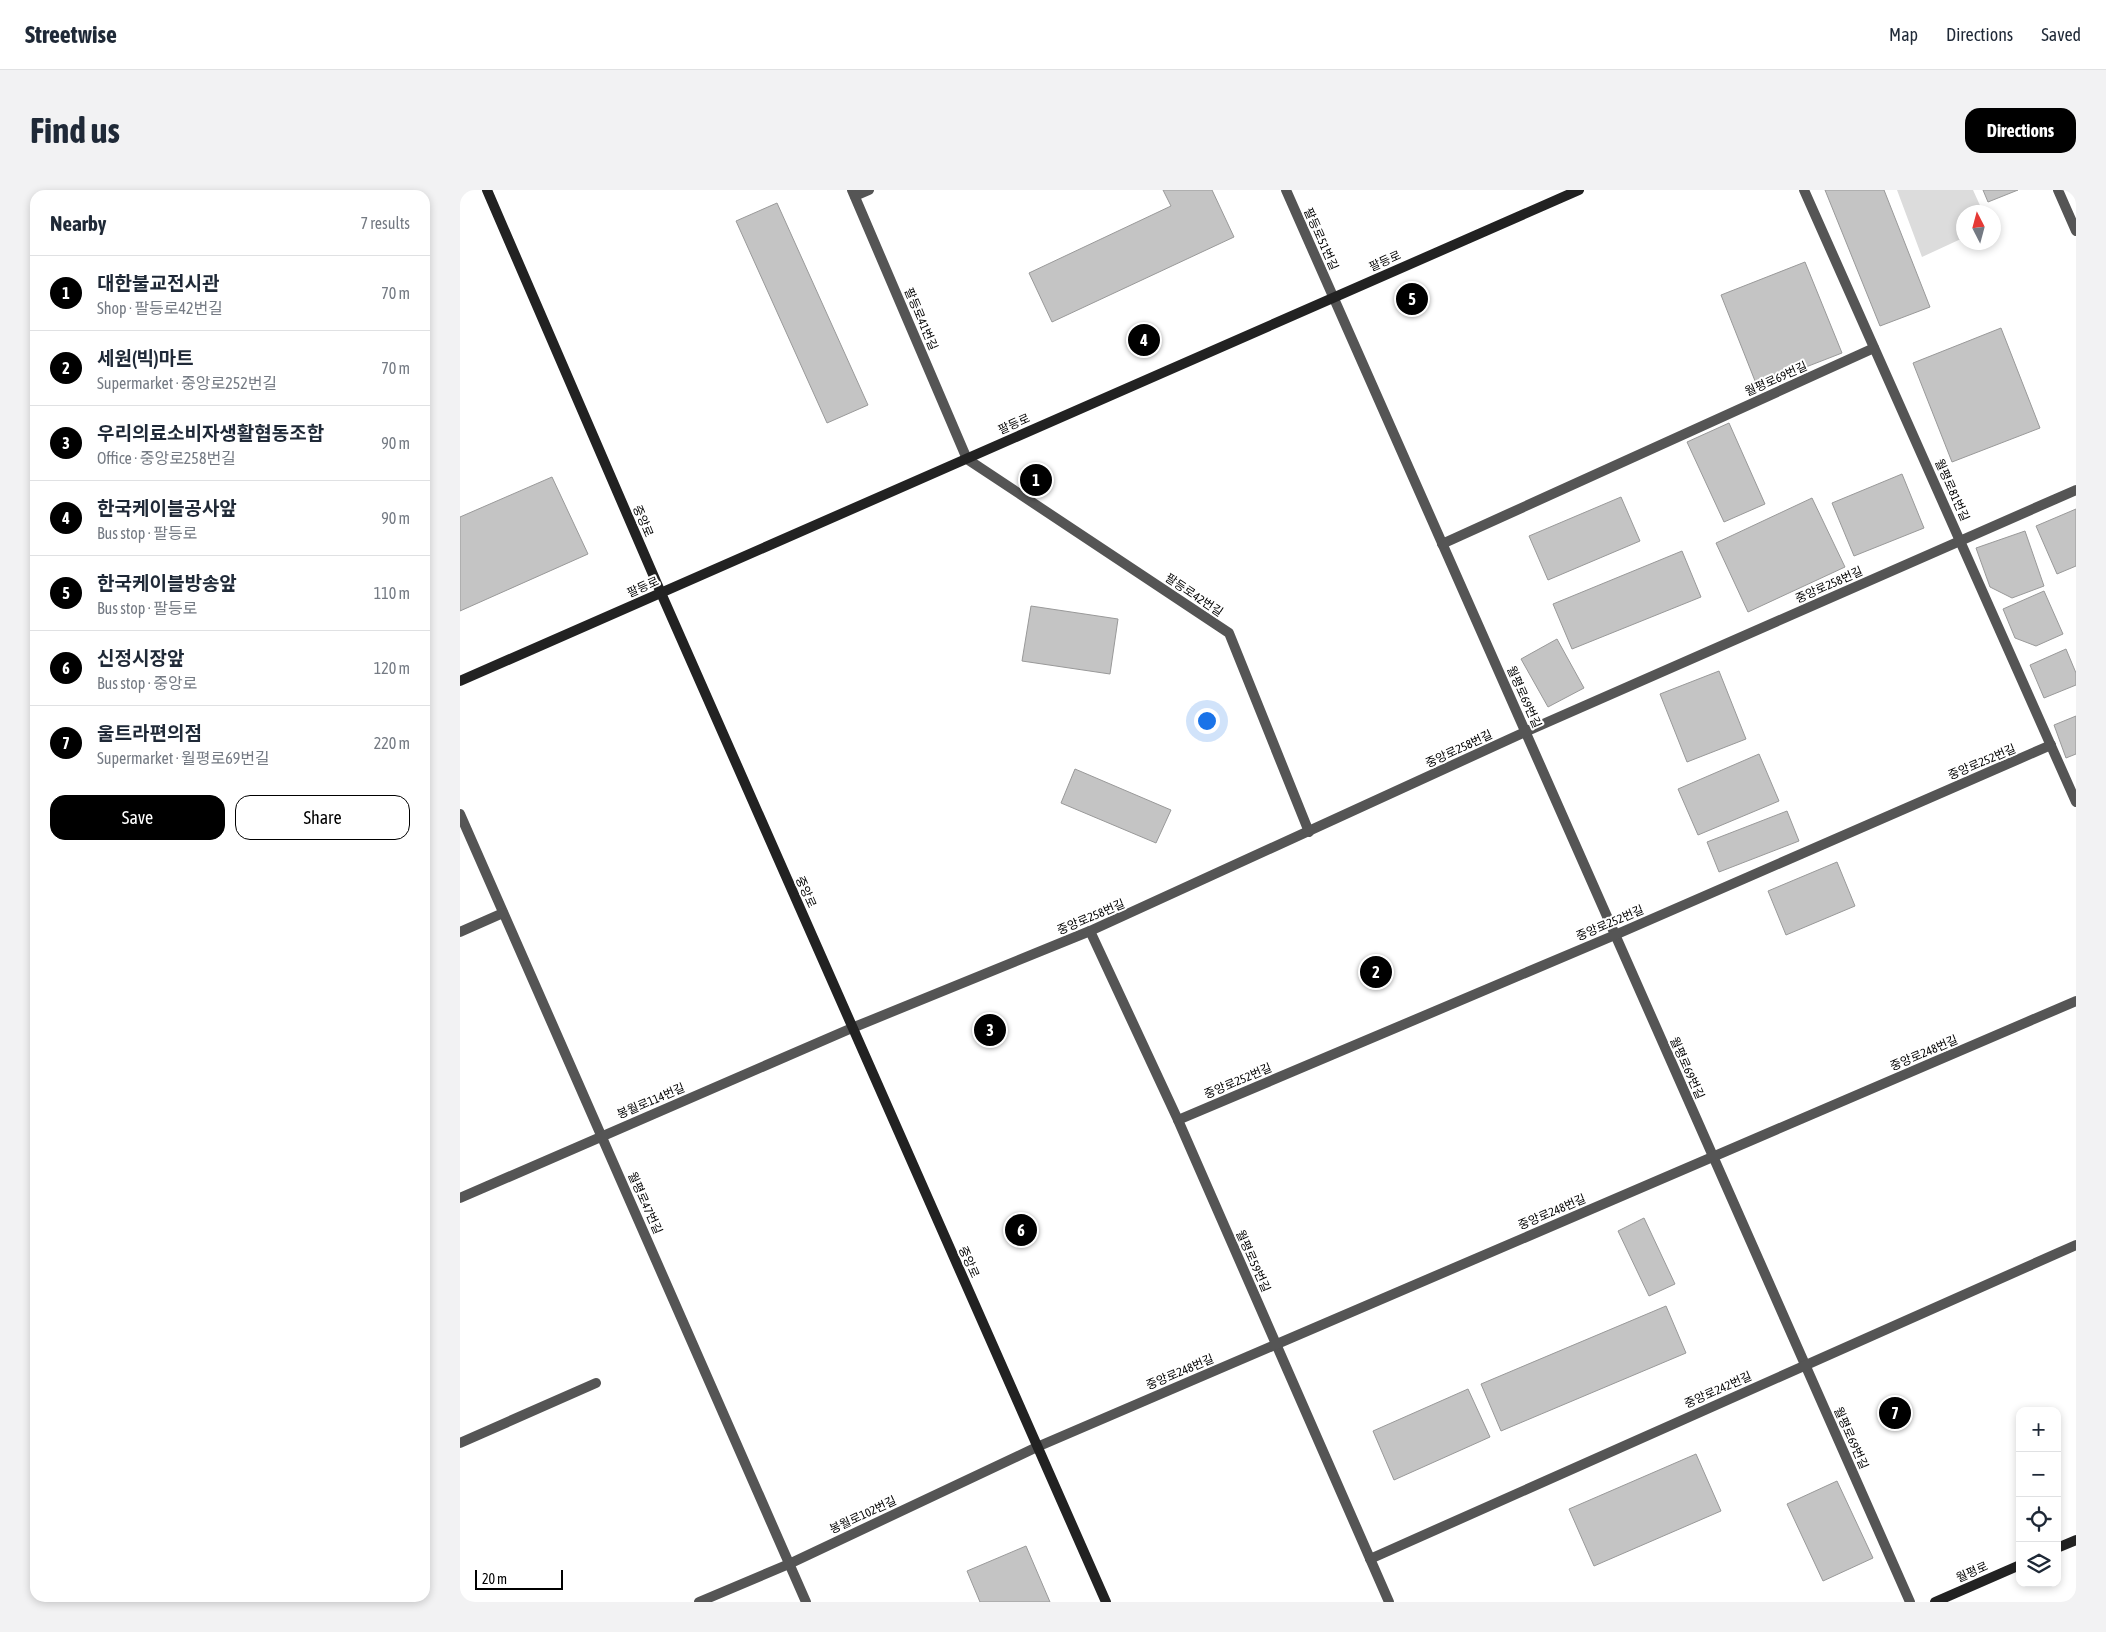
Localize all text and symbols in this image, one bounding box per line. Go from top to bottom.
text: Streetwise [25,21,117,48]
text: Map [1889,24,1918,45]
text: Directions [1946,24,2013,45]
text: Saved [2041,24,2081,45]
button: Directions [1965,108,2076,153]
text: Find us [30,110,120,150]
north arrow [1956,205,2001,250]
street label: 팔등로51번길 [1301,206,1341,272]
text: Nearby [50,211,106,235]
text: 7 results [360,214,410,232]
street label: 팔등로 [1367,248,1403,274]
text: 대한불교전시관 [97,272,219,294]
pin: 5 [1396,280,1428,318]
text: 1 [62,284,70,302]
text: 70 m [381,284,410,302]
street label: 팔등로41번길 [902,286,940,352]
text: Shop · 팔등로42번길 [97,299,223,317]
pin: 4 [1128,321,1160,359]
text: 세원(빅)마트 [97,347,194,369]
text: 2 [62,359,70,377]
text: 70 m [381,359,410,377]
street label: 월평로69번길 [1743,359,1809,399]
text: Supermarket · 중앙로252번길 [97,374,277,392]
street label: 팔등로 [996,411,1032,437]
text: 우리의료소비자생활협동조합 [97,422,324,444]
text: 3 [62,434,70,452]
text: 90 m [381,434,410,452]
text: Office · 중앙로258번길 [97,449,236,467]
street label: 월평로81번길 [1932,457,1972,523]
pin: 1 [1020,461,1052,499]
text: 한국케이블공사앞 [97,497,237,519]
street label: 중앙로 [630,503,656,539]
text: 4 [62,509,70,527]
text: 90 m [381,509,410,527]
text: Bus stop · 팔등로 [97,524,197,542]
street label: 중앙로258번길 [1793,564,1865,606]
street label: 팔등로42번길 [1163,571,1225,619]
text: 한국케이블방송앞 [97,572,237,594]
street label: 팔등로 [625,574,661,600]
text: 5 [62,584,70,602]
text: 110 m [374,584,410,602]
text: Bus stop · 팔등로 [97,599,197,617]
text: 신정시장앞 [97,647,184,669]
text: 6 [62,659,70,677]
text: 120 m [374,659,410,677]
street label: 월평로69번길 [1504,664,1544,730]
text: Bus stop · 중앙로 [97,674,197,692]
your location [1194,708,1220,734]
text: 울트라편의점 [97,722,202,744]
street label: 중앙로258번길 [1423,727,1495,771]
text: 7 [62,734,70,752]
text: 220 m [374,734,410,752]
street label: 중앙로252번길 [1946,741,2018,783]
text: Supermarket · 월평로69번길 [97,749,270,767]
button: Save [50,795,225,840]
button: Share [235,795,410,840]
street label: 중앙로 [793,874,819,910]
street label: 중앙로258번길 [1055,896,1127,938]
street label: 중앙로252번길 [1574,902,1646,944]
pin: 2 [1360,953,1392,991]
pin: 3 [974,1011,1006,1049]
street label: 중앙로248번길 [1888,1032,1960,1074]
street label: 월평로69번길 [1667,1035,1707,1101]
street label: 중앙로252번길 [1202,1060,1274,1102]
street label: 봉월로114번길 [615,1080,687,1122]
street label: 월평로47번길 [625,1170,665,1236]
street label: 중앙로248번길 [1516,1191,1588,1233]
pin: 6 [1005,1211,1037,1249]
street label: 월평로59번길 [1233,1228,1273,1294]
street label: 중앙로 [956,1244,982,1280]
street label: 중앙로248번길 [1144,1351,1216,1393]
street label: 중앙로242번길 [1682,1369,1754,1411]
pin: 7 [1879,1394,1911,1432]
street label: 월평로69번길 [1831,1405,1871,1471]
map controls [2016,1407,2061,1587]
button: + [2016,1407,2061,1452]
button: − [2016,1452,2061,1497]
street label: 봉월로102번길 [827,1493,899,1537]
button: locate [2016,1497,2061,1542]
button: layers [2016,1542,2061,1587]
street label: 월평로 [1954,1559,1990,1585]
scale bar [475,1567,562,1590]
text: 20 m [482,1571,507,1587]

